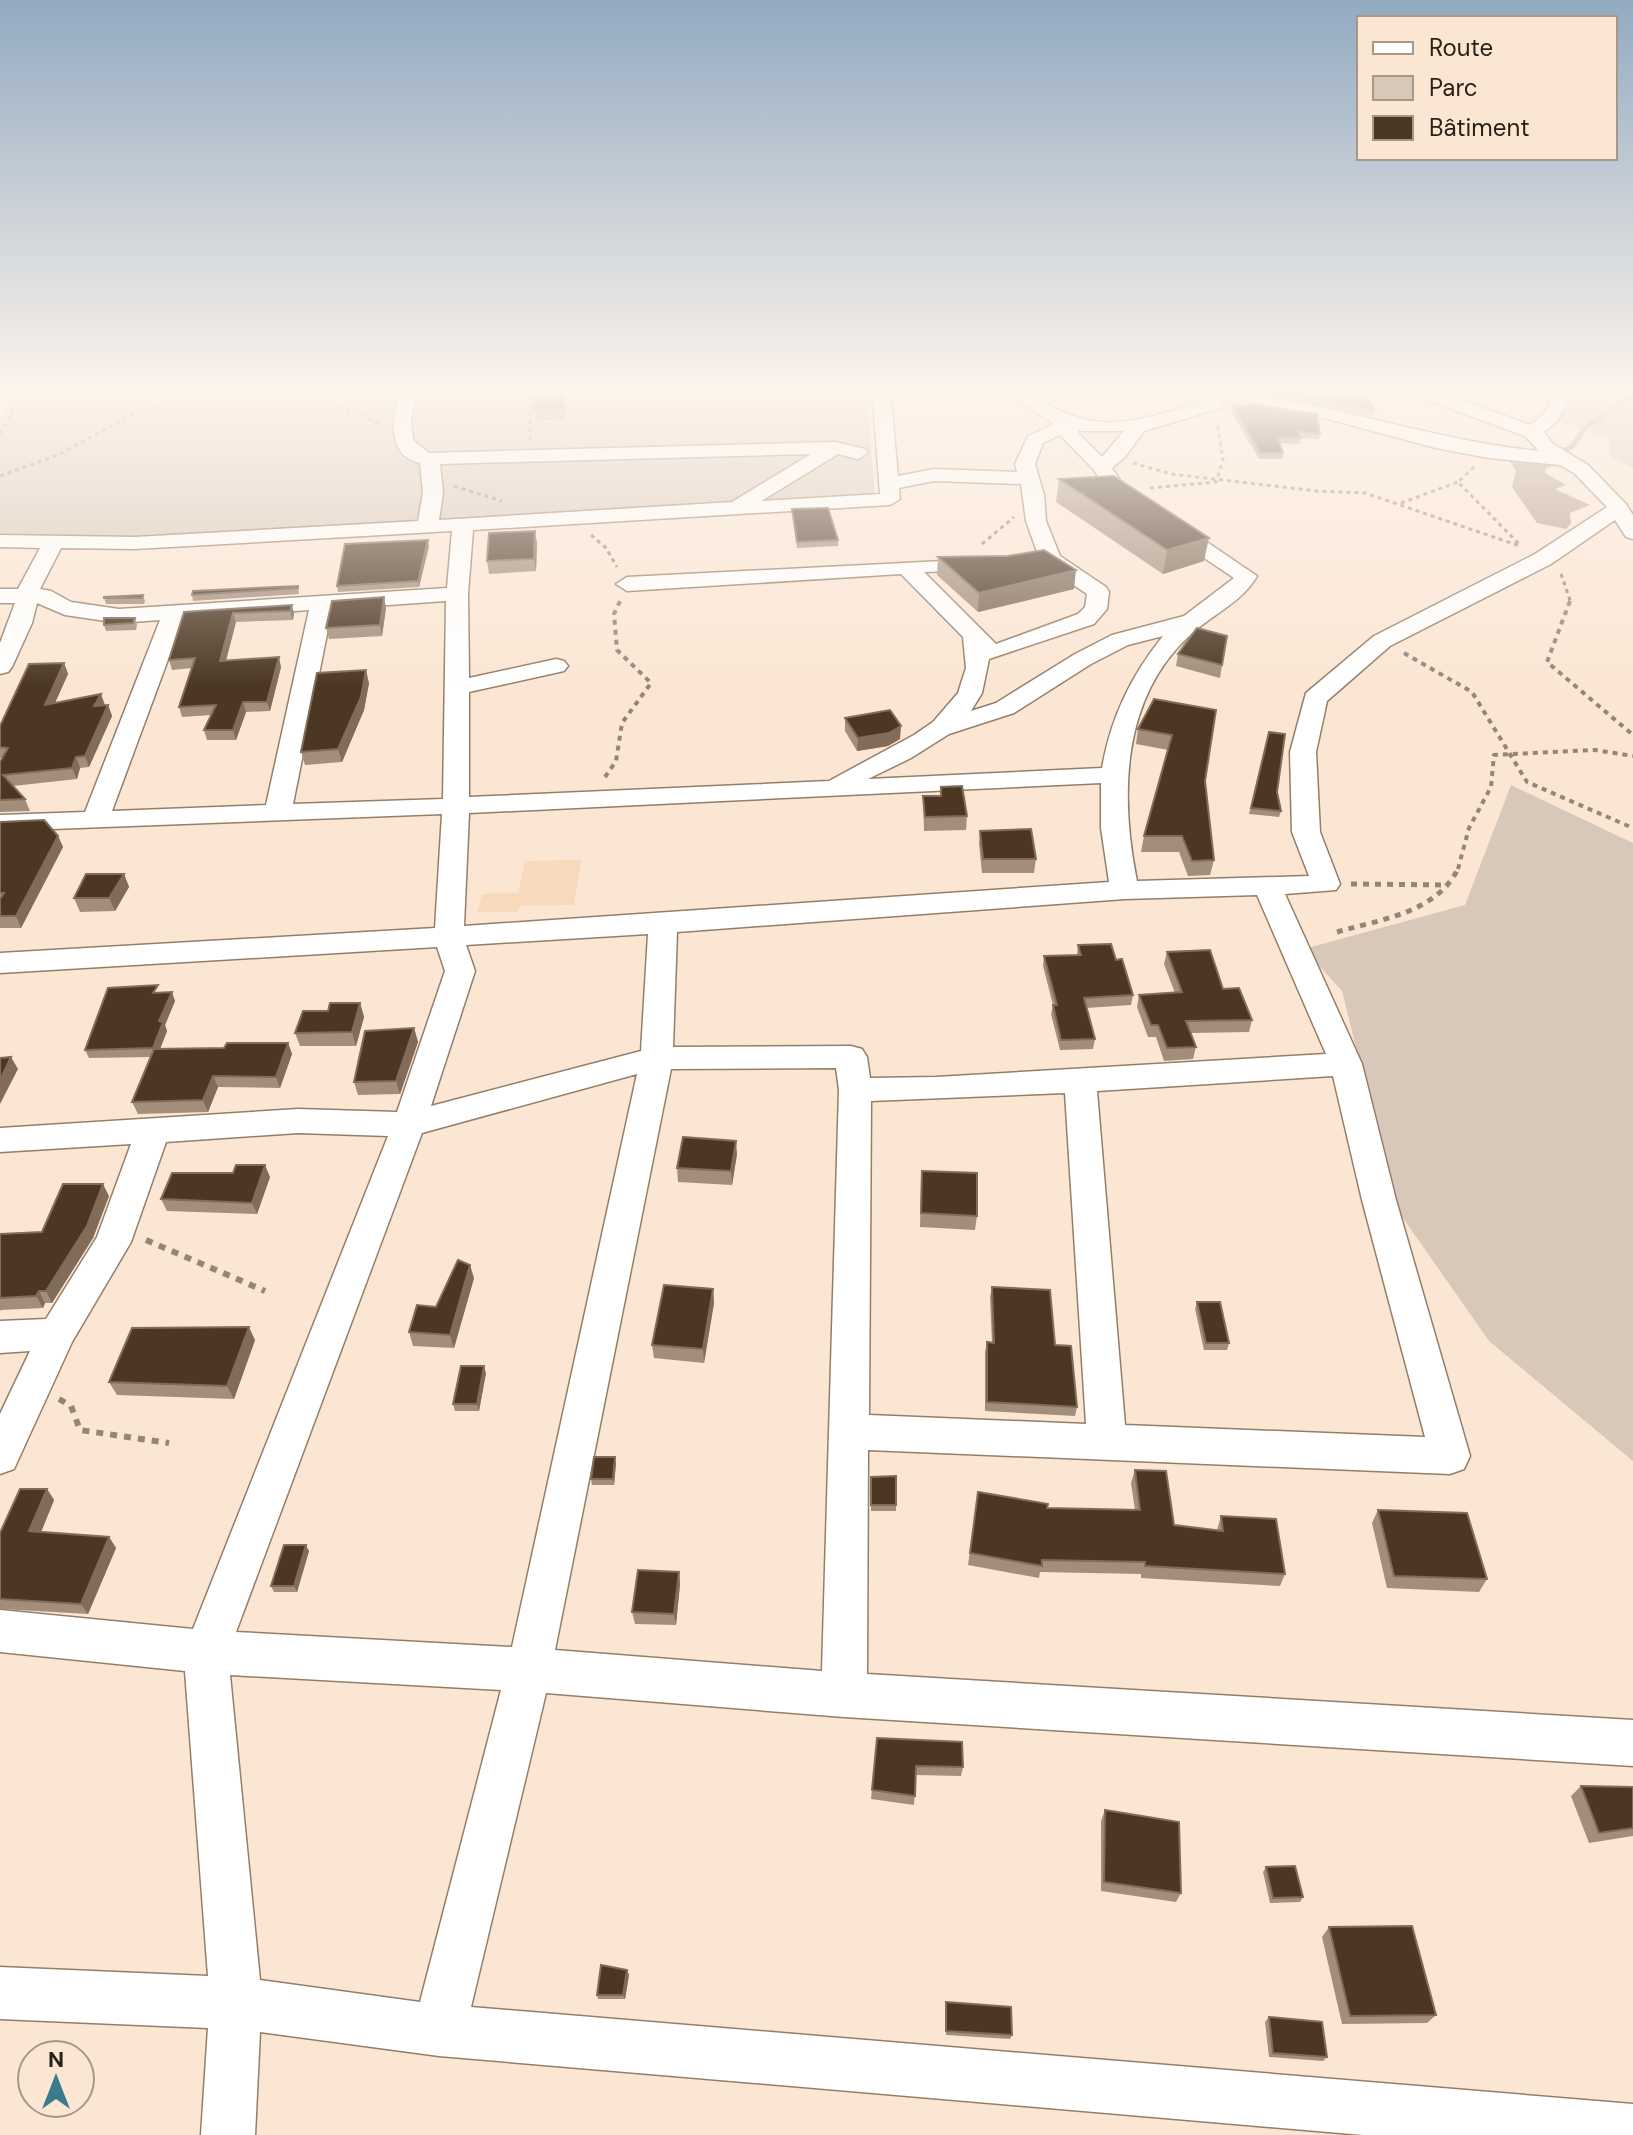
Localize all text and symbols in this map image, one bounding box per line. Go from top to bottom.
legend [1357,16,1617,160]
text: Route [1429,32,1493,63]
text: Parc [1429,72,1478,103]
text: Bâtiment [1429,112,1530,143]
north arrow [16,2039,96,2119]
text: N [48,2045,64,2074]

